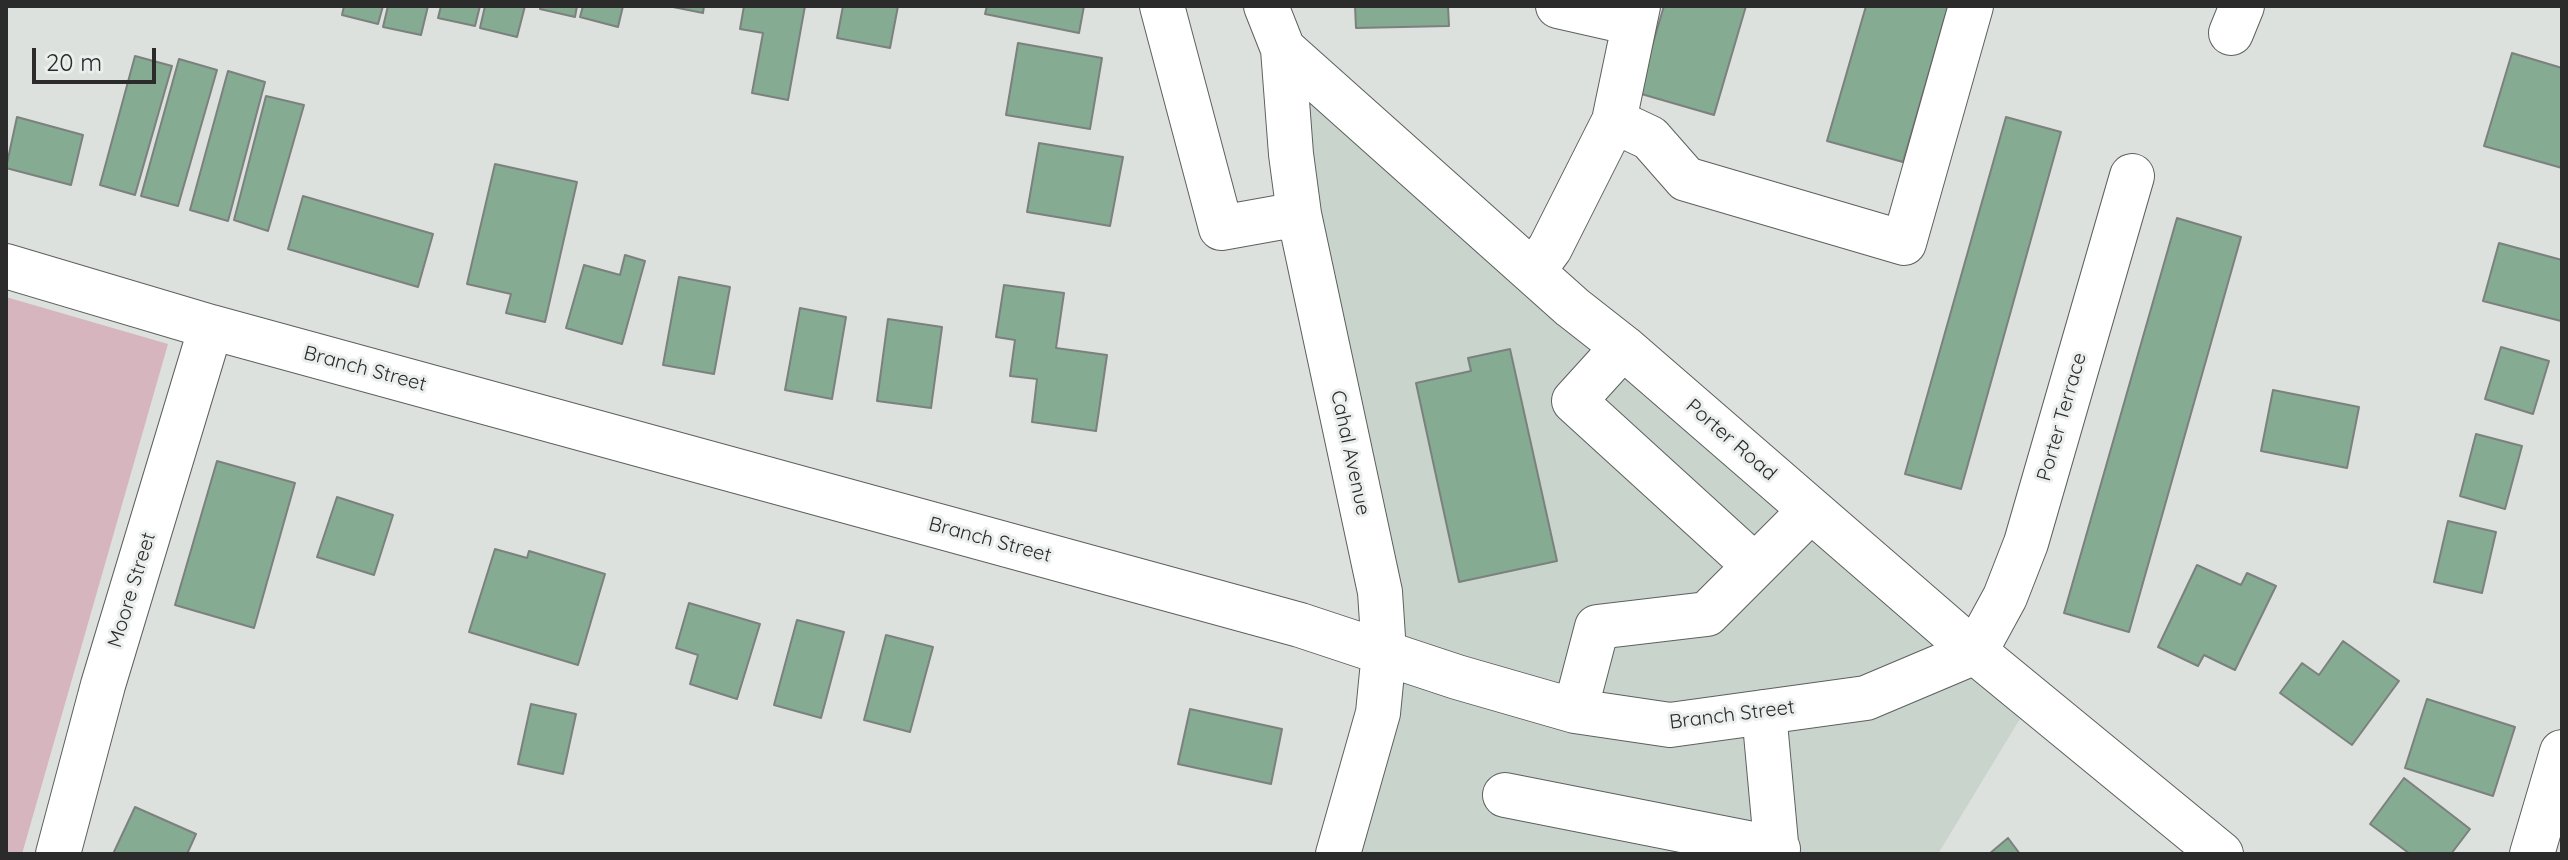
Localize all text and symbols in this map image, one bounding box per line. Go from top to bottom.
scale bar [36,32,160,82]
text: 20 m [46,47,102,77]
street label: Branch Street [301,341,429,397]
street label: Porter Terrace [2032,350,2092,484]
street label: Cahal Avenue [1325,388,1375,518]
street label: Porter Road [1681,394,1781,486]
street label: Branch Street [926,512,1054,568]
street label: Moore Street [103,529,161,651]
street label: Branch Street [1668,695,1796,735]

